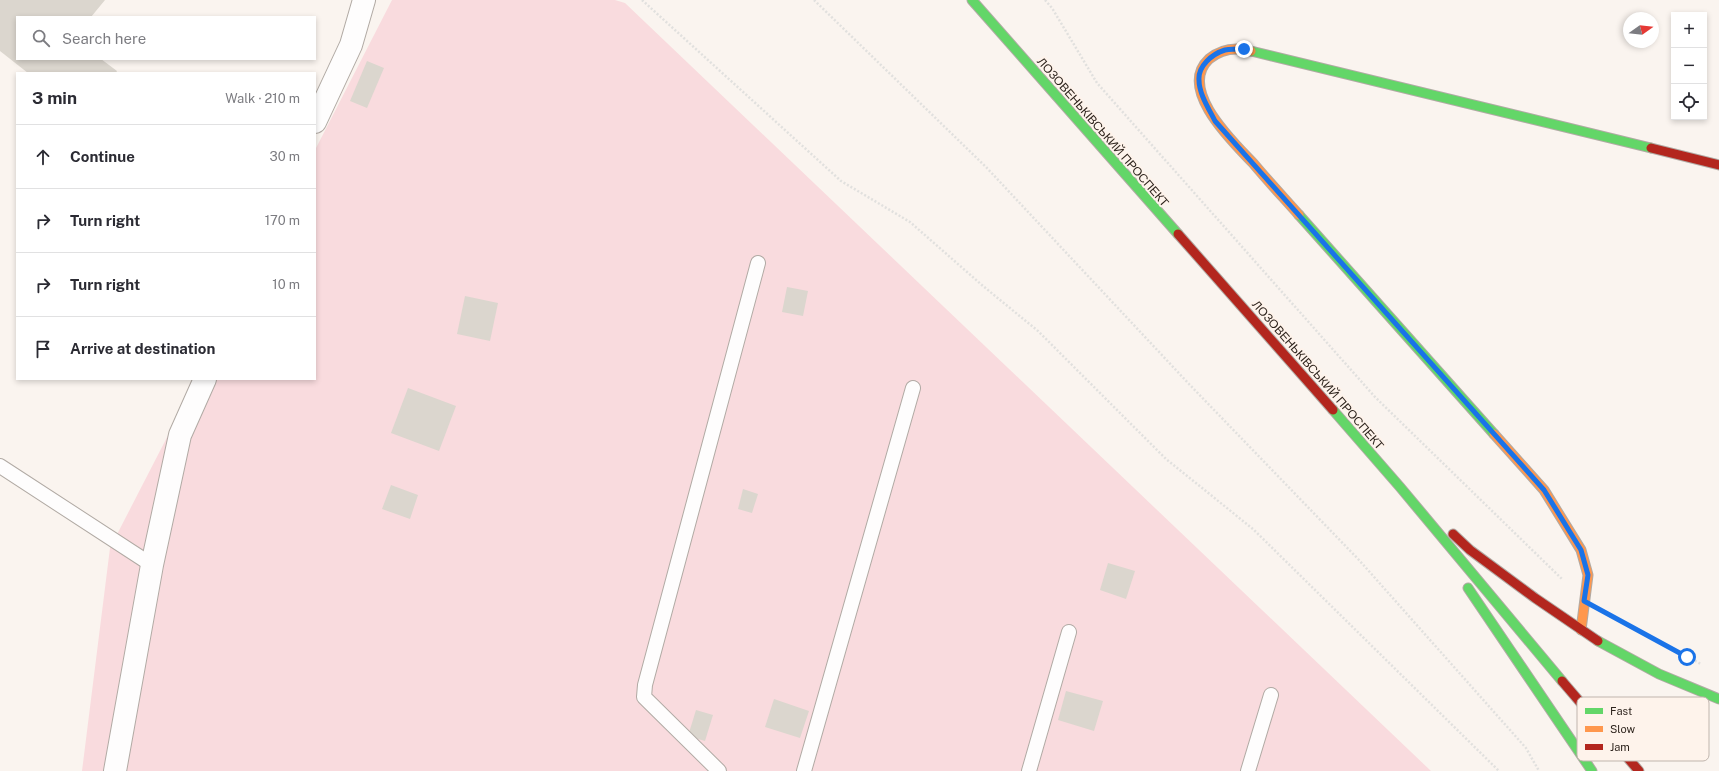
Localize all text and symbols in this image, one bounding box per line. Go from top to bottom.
north arrow [1623,12,1659,48]
map controls [1671,12,1707,120]
button: + [1671,12,1707,48]
search box [16,16,316,60]
icon: search [30,27,52,49]
text: Search here [62,30,146,47]
route end [1235,40,1253,58]
button: − [1671,48,1707,84]
street label: ЛОЗОВЕНЬКІВСЬКИЙ ПРОСПЕКТ [1034,54,1173,210]
button: locate [1671,84,1707,120]
text: 3 min [32,88,77,108]
text: Walk · 210 m [225,91,300,106]
icon: ahead [32,146,54,168]
text: Continue [70,148,135,165]
text: 30 m [270,149,300,164]
icon: right [32,210,54,232]
text: Turn right [70,212,140,229]
text: 170 m [265,213,300,228]
icon: right [32,274,54,296]
text: Turn right [70,276,140,293]
text: 10 m [272,277,300,292]
street label: ЛОЗОВЕНЬКІВСЬКИЙ ПРОСПЕКТ [1249,297,1388,453]
icon: arrive [32,338,54,360]
text: Arrive at destination [70,340,215,357]
route start [1678,648,1696,666]
legend [1577,697,1709,761]
text: Fast [1610,705,1632,717]
text: Slow [1610,723,1636,735]
text: Jam [1610,741,1630,753]

